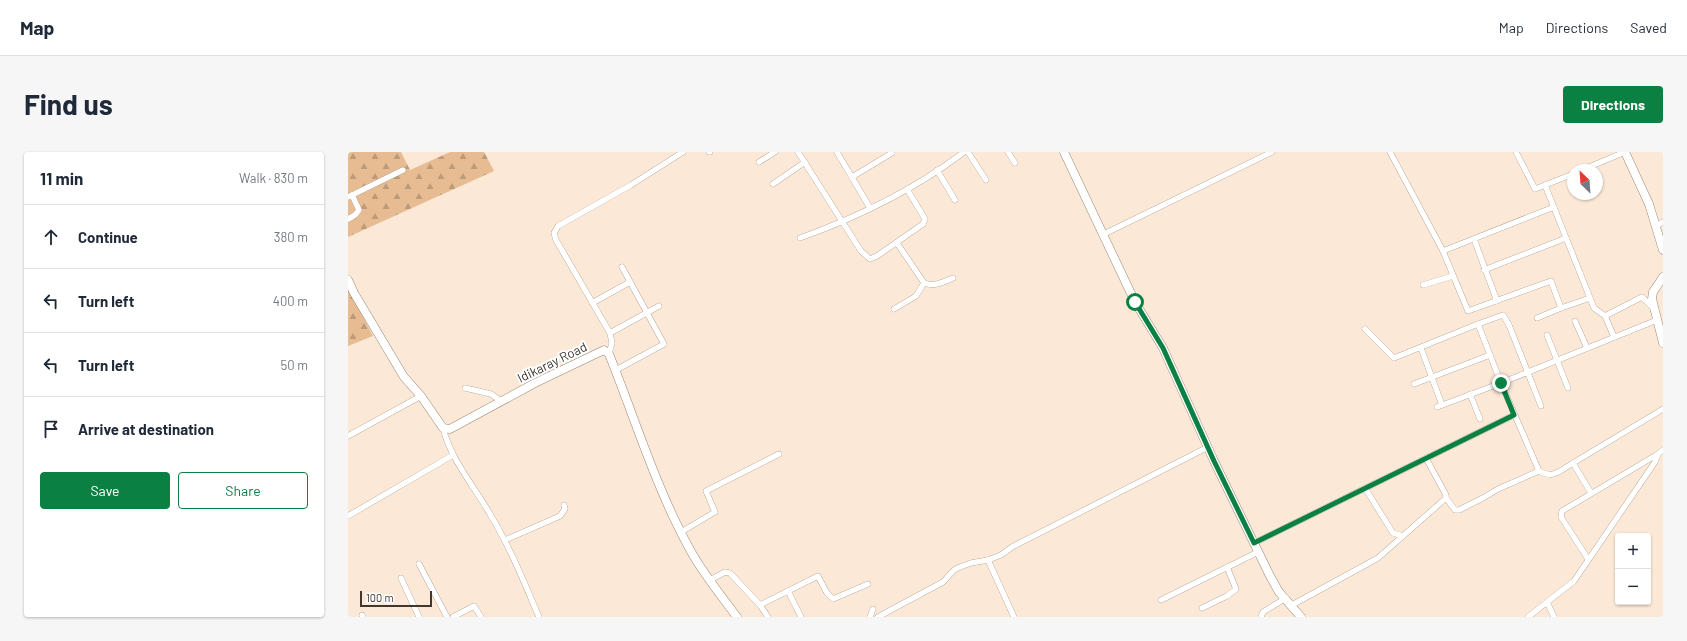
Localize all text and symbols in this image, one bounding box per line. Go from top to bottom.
text: Map [20,16,54,39]
text: Map [1499,19,1524,36]
text: Directions [1546,19,1608,36]
text: Saved [1630,19,1667,36]
button: Directions [1563,86,1663,123]
text: Find us [24,87,113,121]
north arrow [1567,164,1603,200]
text: 11 min [40,168,83,188]
text: Walk · 830 m [239,170,308,186]
icon: ahead [40,226,62,248]
text: Continue [78,228,138,246]
text: 380 m [274,229,308,245]
icon: left [40,290,62,312]
text: Turn left [78,292,134,310]
text: 400 m [273,293,308,309]
route start [1126,293,1144,311]
street label: Idikaray Road [515,338,589,386]
icon: left [40,354,62,376]
text: Turn left [78,356,134,374]
text: 50 m [281,357,308,373]
route end [1492,374,1510,392]
icon: arrive [40,418,62,440]
text: Arrive at destination [78,420,214,438]
button: Save [40,472,170,509]
button: Share [178,472,308,509]
map controls [1615,533,1651,605]
button: + [1615,533,1651,569]
button: − [1615,569,1651,605]
scale bar [360,589,432,608]
text: 100 m [366,591,394,604]

